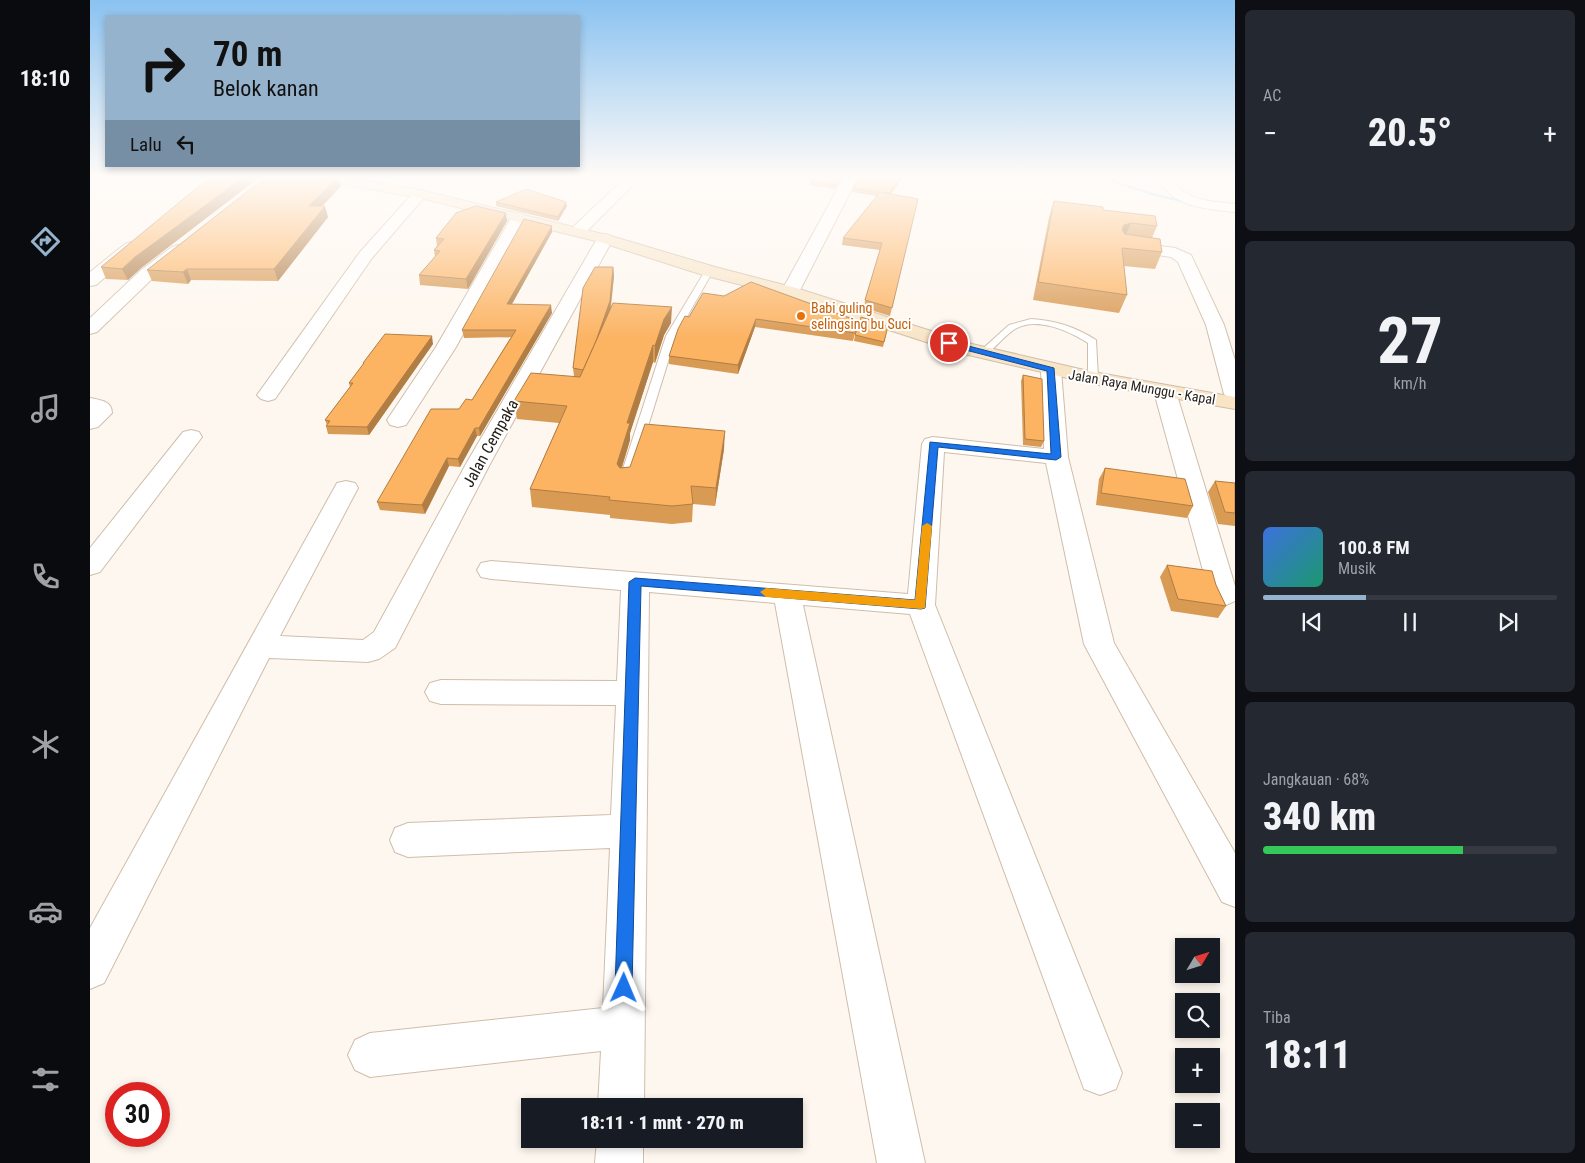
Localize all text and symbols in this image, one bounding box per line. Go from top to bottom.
text: 70 m [213,34,282,75]
icon: right [130,35,195,100]
text: 18:10 [20,66,70,91]
text: Belok kanan [213,76,319,101]
text: AC [1263,86,1281,105]
text: 20.5° [1368,111,1452,155]
text: − [1263,117,1277,150]
text: + [1543,117,1557,150]
icon: left [172,130,200,158]
text: Lalu [130,133,162,156]
icon: directions [28,224,63,259]
place label: Babi guling selingsing bu Suci [811,300,911,332]
text: 27 [1377,303,1443,379]
marker: Babi guling selingsing bu Suci [795,310,807,322]
pin [928,322,970,364]
icon: arrive [935,329,963,357]
street label: Jalan Raya Munggu - Kapal [1067,366,1217,408]
text: km/h [1394,374,1426,393]
icon: music [28,391,63,426]
street label: Jalan Cempaka [459,396,522,490]
text: 100.8 FM [1338,536,1410,559]
icon: phone [28,559,63,594]
text: Musik [1338,559,1376,578]
icon: previous [1298,608,1326,636]
icon: pause [1396,608,1424,636]
icon: next [1494,608,1522,636]
icon: climate [28,727,63,762]
text: Jangkauan · 68% [1263,770,1369,789]
text: 340 km [1263,795,1376,839]
icon: car [28,894,63,929]
north arrow [1175,938,1220,982]
map controls [1175,938,1220,1148]
position arrow [597,961,649,1013]
button: search [1175,993,1220,1038]
text: Tiba [1263,1008,1291,1027]
text: 18:11 [1263,1033,1351,1077]
button: + [1175,1048,1220,1093]
icon: filters [28,1062,63,1097]
speed limit sign: 30 [105,1082,170,1147]
button: − [1175,1103,1220,1148]
text: 18:11 · 1 mnt · 270 m [580,1111,744,1134]

